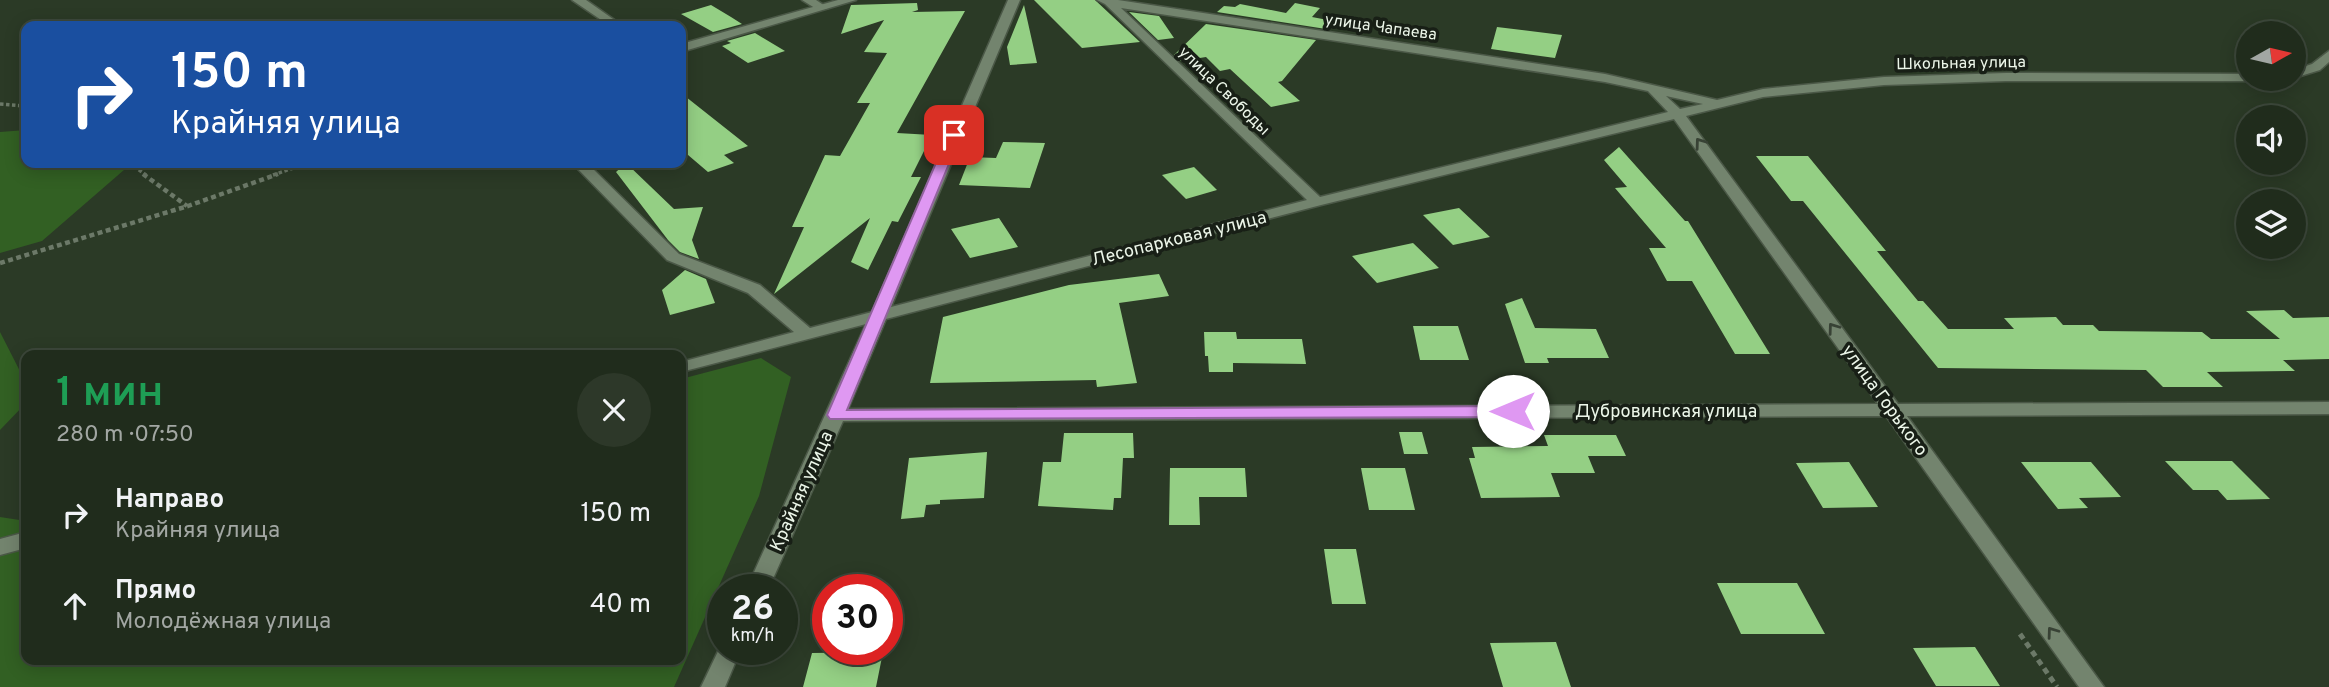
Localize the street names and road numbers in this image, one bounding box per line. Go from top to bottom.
street label: улица Чапаева [1323,10,1438,46]
street label: улица Свободы [1174,43,1273,140]
street label: Школьная улица [1896,53,2026,75]
street label: Лесопарковая улица [1089,207,1269,272]
street label: улица Горького [1836,341,1932,461]
street label: Дубровинская улица [1575,401,1757,424]
street label: Крайняя улица [766,428,839,555]

